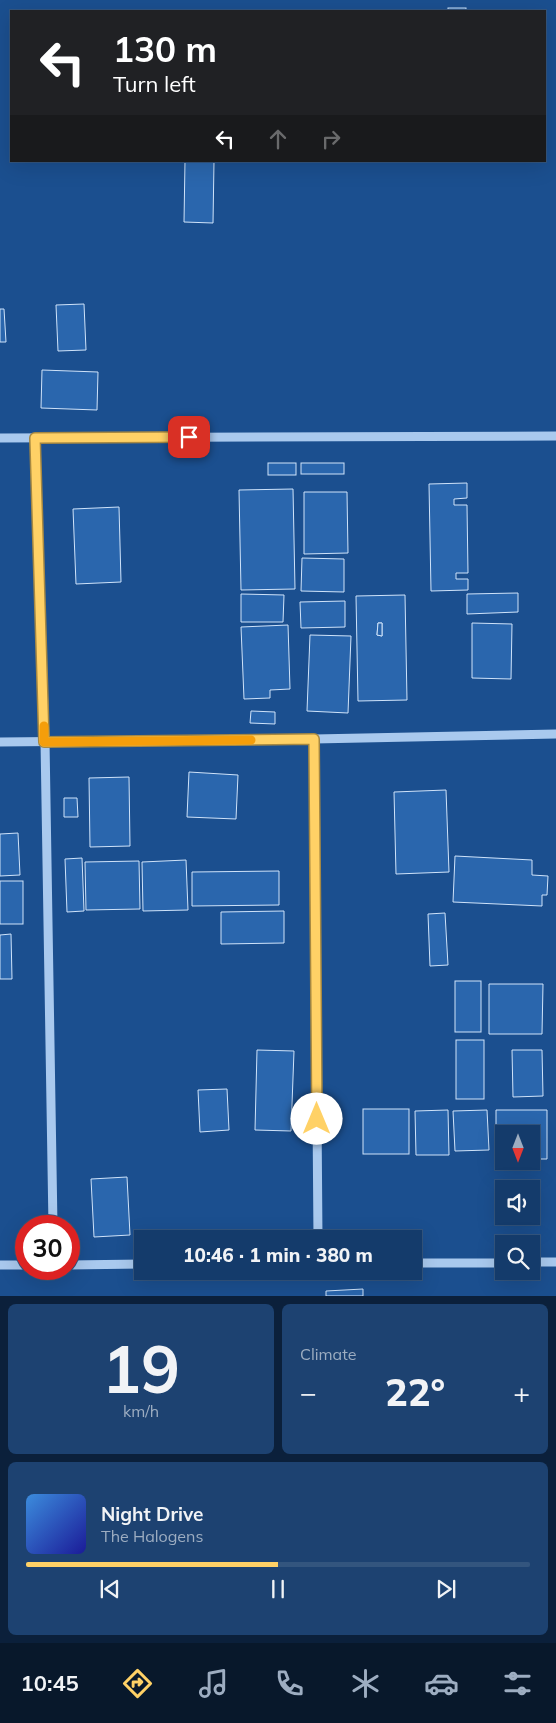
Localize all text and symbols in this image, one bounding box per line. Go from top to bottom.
text: 130 m [113,27,217,71]
icon: left [30,30,95,95]
text: Turn left [113,70,196,98]
icon: left [211,125,239,153]
icon: ahead [264,125,292,153]
icon: right [317,125,345,153]
pin [168,416,210,458]
icon: arrive [175,423,203,451]
position arrow [290,1092,342,1144]
north arrow [495,1125,540,1170]
map controls [495,1125,540,1280]
button: sound [495,1180,540,1225]
speed limit sign: 30 [15,1215,80,1280]
button: search [495,1235,540,1280]
text: 10:46 · 1 min · 380 m [183,1243,373,1267]
text: 19 [102,1328,180,1409]
text: Climate [300,1344,356,1364]
text: 22° [385,1368,445,1416]
text: − [300,1375,317,1410]
text: + [513,1375,530,1410]
text: km/h [123,1401,159,1421]
text: Night Drive [101,1502,203,1526]
text: The Halogens [101,1526,203,1546]
icon: previous [96,1575,124,1603]
icon: pause [264,1575,292,1603]
icon: next [432,1575,460,1603]
icon: directions [120,1666,155,1701]
icon: music [196,1666,231,1701]
icon: phone [272,1666,307,1701]
icon: climate [348,1666,383,1701]
icon: car [424,1666,459,1701]
icon: filters [500,1666,535,1701]
text: 10:45 [21,1669,79,1697]

